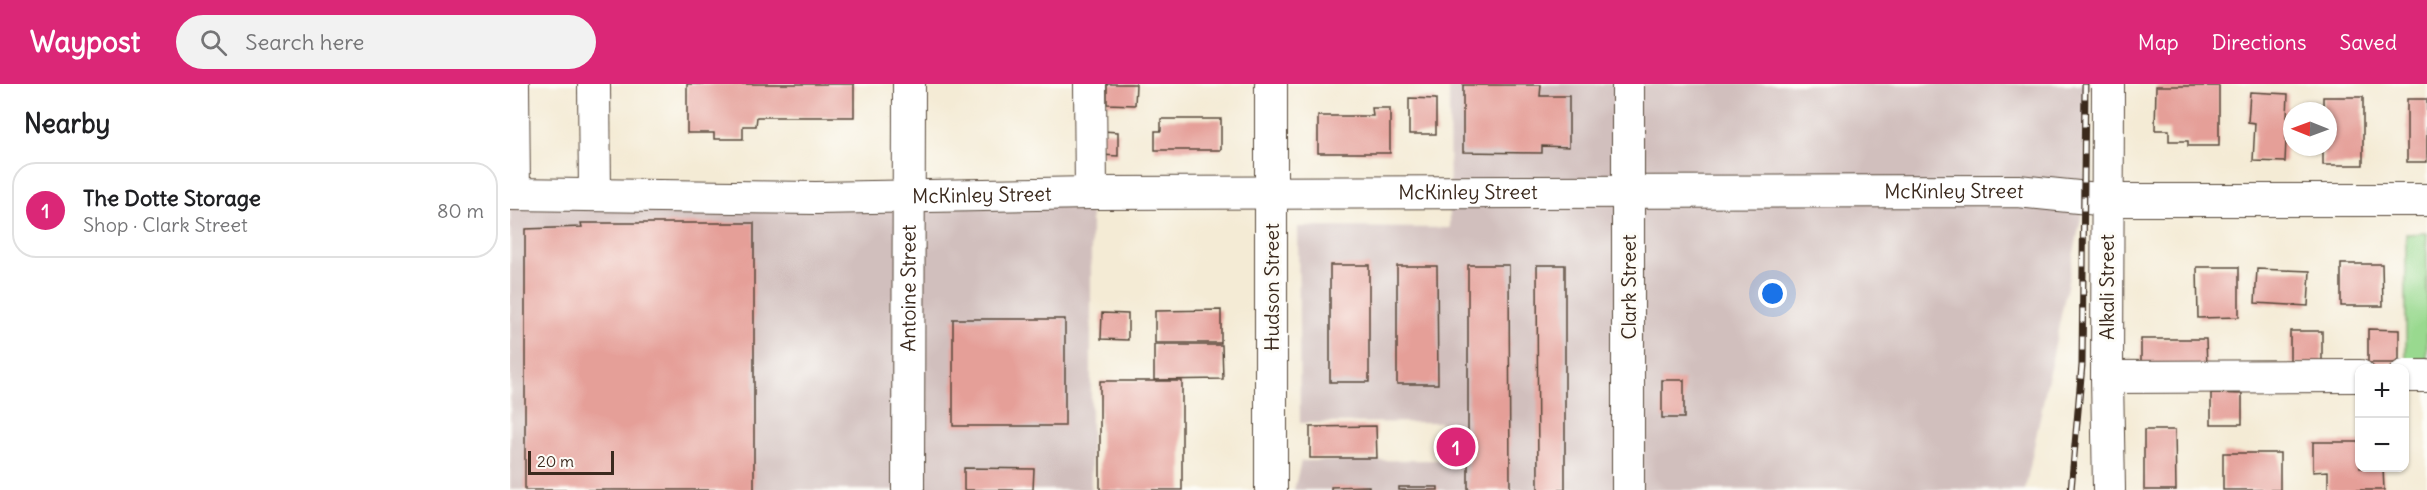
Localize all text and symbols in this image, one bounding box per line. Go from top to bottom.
search box [176,15,596,69]
text: Waypost [30,24,140,60]
icon: search [197,26,230,59]
text: Search here [245,28,364,56]
text: Map [2138,29,2179,56]
text: Directions [2212,29,2306,56]
text: Saved [2339,29,2397,56]
north arrow [2283,102,2337,156]
text: Nearby [24,107,110,140]
street label: McKinley Street [1884,178,2025,204]
street label: McKinley Street [1398,179,1538,204]
street label: McKinley Street [912,181,1052,208]
text: The Dotte Storage [83,184,261,212]
text: 1 [42,198,49,223]
text: 80 m [437,198,484,223]
text: Shop · Clark Street [83,212,248,237]
street label: Hudson Street [1259,223,1284,351]
street label: Antoine Street [895,224,921,352]
street label: Clark Street [1616,234,1641,340]
street label: Alkali Street [2094,234,2119,340]
your location [1758,279,1787,308]
map controls [2355,364,2409,472]
button: + [2355,364,2409,418]
button: − [2355,418,2409,472]
pin: 1 [1436,424,1476,470]
scale bar [528,448,614,476]
text: 20 m [537,451,574,471]

